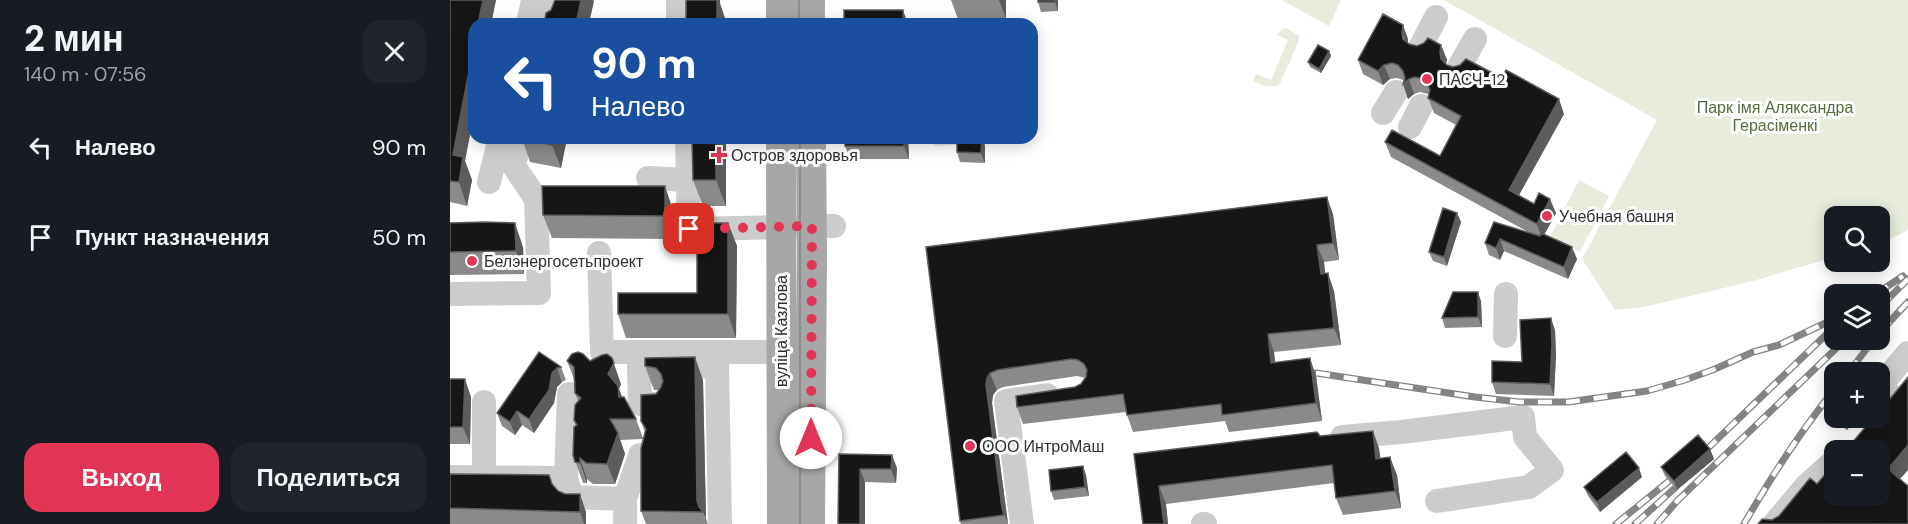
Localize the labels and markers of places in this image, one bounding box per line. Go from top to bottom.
place label: ПАСЧ-12 [1439,69,1505,90]
marker: ПАСЧ-12 [1420,72,1434,86]
place label: Остров здоровья [731,145,858,166]
marker: Остров здоровья [712,148,726,162]
pin [663,203,714,254]
place label: Учебная башня [1559,206,1674,227]
marker: Учебная башня [1540,209,1554,223]
place label: Белэнергосетьпроект [484,251,644,272]
marker: Белэнергосетьпроект [465,254,479,268]
place label: ООО ИнтроМаш [982,436,1104,457]
marker: ООО ИнтроМаш [963,439,977,453]

